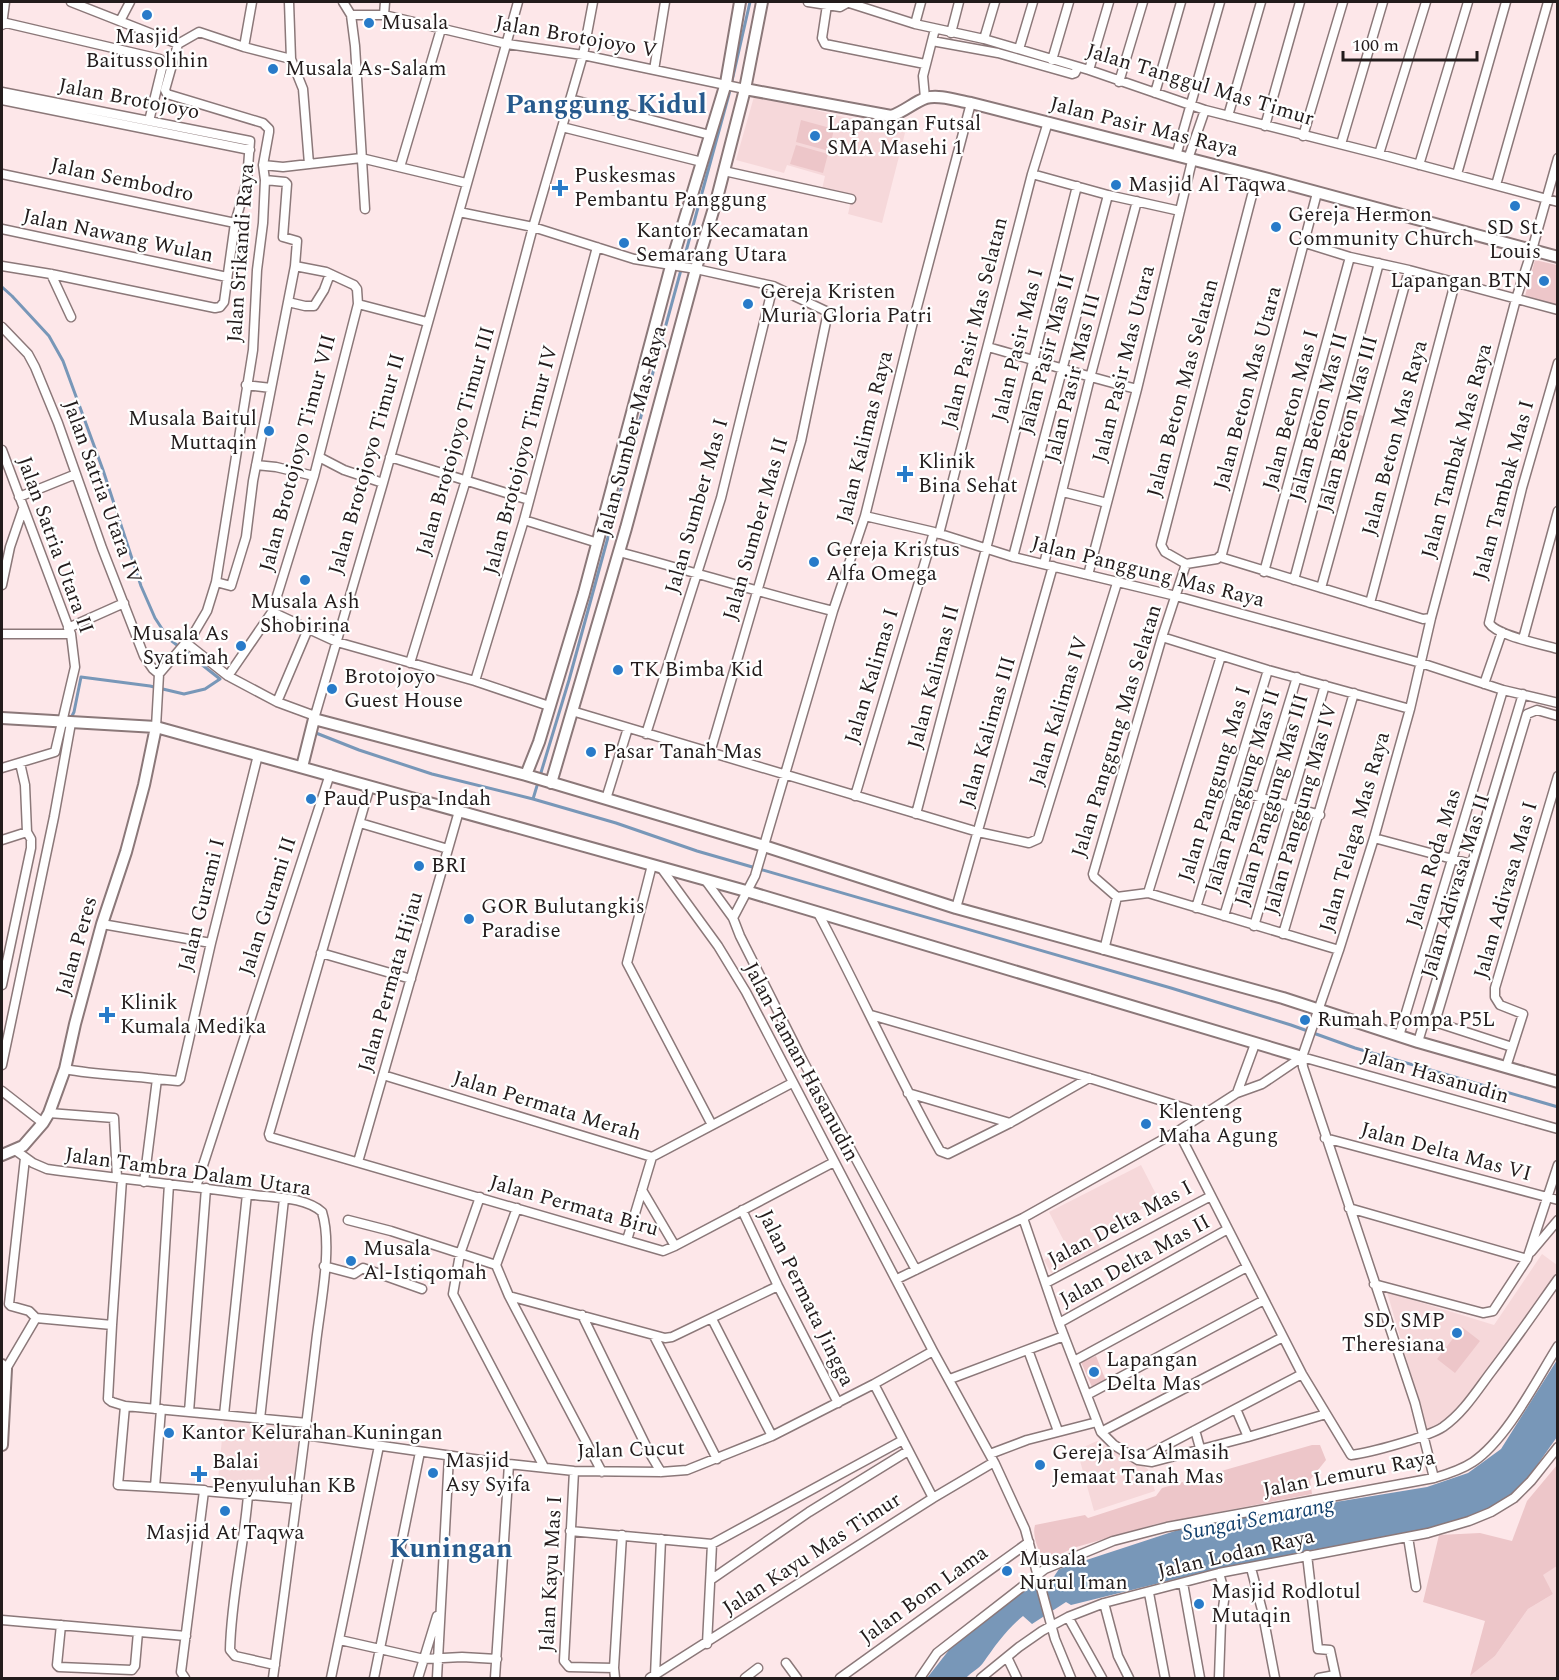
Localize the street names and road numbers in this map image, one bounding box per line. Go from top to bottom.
street label: Jalan Brotojoyo V [492,7,660,67]
street label: Jalan Tanggul Mas Timur [1082,35,1318,135]
street label: Jalan Brotojoyo [56,70,202,128]
street label: Jalan Pasir Mas Raya [1046,88,1242,166]
street label: Jalan Sembodro [47,149,197,211]
street label: Jalan Srikandi Raya [219,161,263,344]
street label: Jalan Nawang Wulan [20,200,216,272]
street label: Jalan Pasir Mas Selatan [933,214,1017,432]
street label: Jalan Pasir Mas Utara [1084,261,1164,466]
street label: Jalan Pasir Mas I [983,265,1053,425]
street label: Jalan Pasir Mas II [1010,270,1084,438]
street label: Jalan Beton Mas Selatan [1138,275,1228,501]
street label: Jalan Beton Mas Utara [1205,282,1291,494]
street label: Jalan Pasir Mas III [1036,290,1110,466]
street label: Jalan Sumber Mas Raya [588,321,676,540]
street label: Jalan Brotojoyo Timur III [408,323,504,559]
street label: Jalan Beton Mas I [1254,326,1328,494]
street label: Jalan Beton Mas II [1281,329,1357,505]
street label: Jalan Brotojoyo Timur VII [251,331,345,575]
street label: Jalan Beton Mas III [1309,332,1387,516]
street label: Jalan Beton Mas Raya [1353,336,1437,539]
street label: Jalan Tambak Mas Raya [1413,339,1501,562]
street label: Jalan Brotojoyo Timur IV [475,342,567,578]
street label: Jalan Kalimas Raya [828,347,902,526]
street label: Jalan Brotojoyo Timur II [320,350,414,578]
street label: Jalan Satria Utara IV [54,395,150,589]
street label: Jalan Tambak Mas I [1465,397,1543,583]
street label: Jalan Sumber Mas I [657,415,737,597]
street label: Jalan Sumber Mas II [715,434,797,624]
street label: Jalan Satria Utara II [8,452,102,638]
street label: Jalan Panggung Mas Raya [1028,528,1269,617]
street label: Jalan Kalimas II [899,601,969,753]
street label: Jalan Panggung Mas Selatan [1063,601,1171,861]
street label: Jalan Kalimas I [836,604,908,748]
street label: Jalan Kalimas IV [1021,632,1097,790]
street label: Jalan Kalimas III [951,652,1025,812]
street label: Jalan Panggung Mas I [1170,682,1260,886]
street label: Jalan Panggung Mas II [1197,685,1289,897]
street label: Jalan Panggung Mas III [1226,690,1318,910]
street label: Jalan Panggung Mas IV [1255,700,1347,918]
street label: Jalan Telaga Mas Raya [1311,727,1399,936]
street label: Jalan Roda Mas [1398,785,1470,931]
street label: Jalan Adivasa Mas II [1413,790,1499,982]
street label: Jalan Adivasa Mas I [1465,798,1547,982]
street label: Jalan Gurami II [230,832,306,980]
street label: Jalan Gurami I [170,835,234,975]
street label: Jalan Permata Hijau [350,888,432,1076]
street label: Jalan Peres [48,892,106,1000]
street label: Jalan Taman Hasanudin [735,956,867,1168]
street label: Jalan Hasanudin [1357,1040,1513,1112]
street label: Jalan Permata Merah [449,1062,645,1150]
street label: Jalan Delta Mas VI [1357,1114,1535,1190]
street label: Jalan Tambra Dalam Utara [63,1139,314,1205]
street label: Jalan Permata Biru [486,1167,663,1246]
street label: Jalan Delta Mas I [1042,1172,1198,1276]
street label: Jalan Permata Jingga [749,1204,863,1393]
street label: Jalan Delta Mas II [1054,1206,1216,1316]
street label: Jalan Cucut [576,1432,686,1468]
street label: Jalan Lemuru Raya [1260,1441,1439,1506]
street label: Jalan Kayu Mas Timur [716,1484,908,1624]
street label: Jalan Kayu Mas I [531,1495,571,1653]
street label: Jalan Lodan Raya [1154,1520,1318,1588]
street label: Jalan Bom Lama [853,1537,996,1653]

